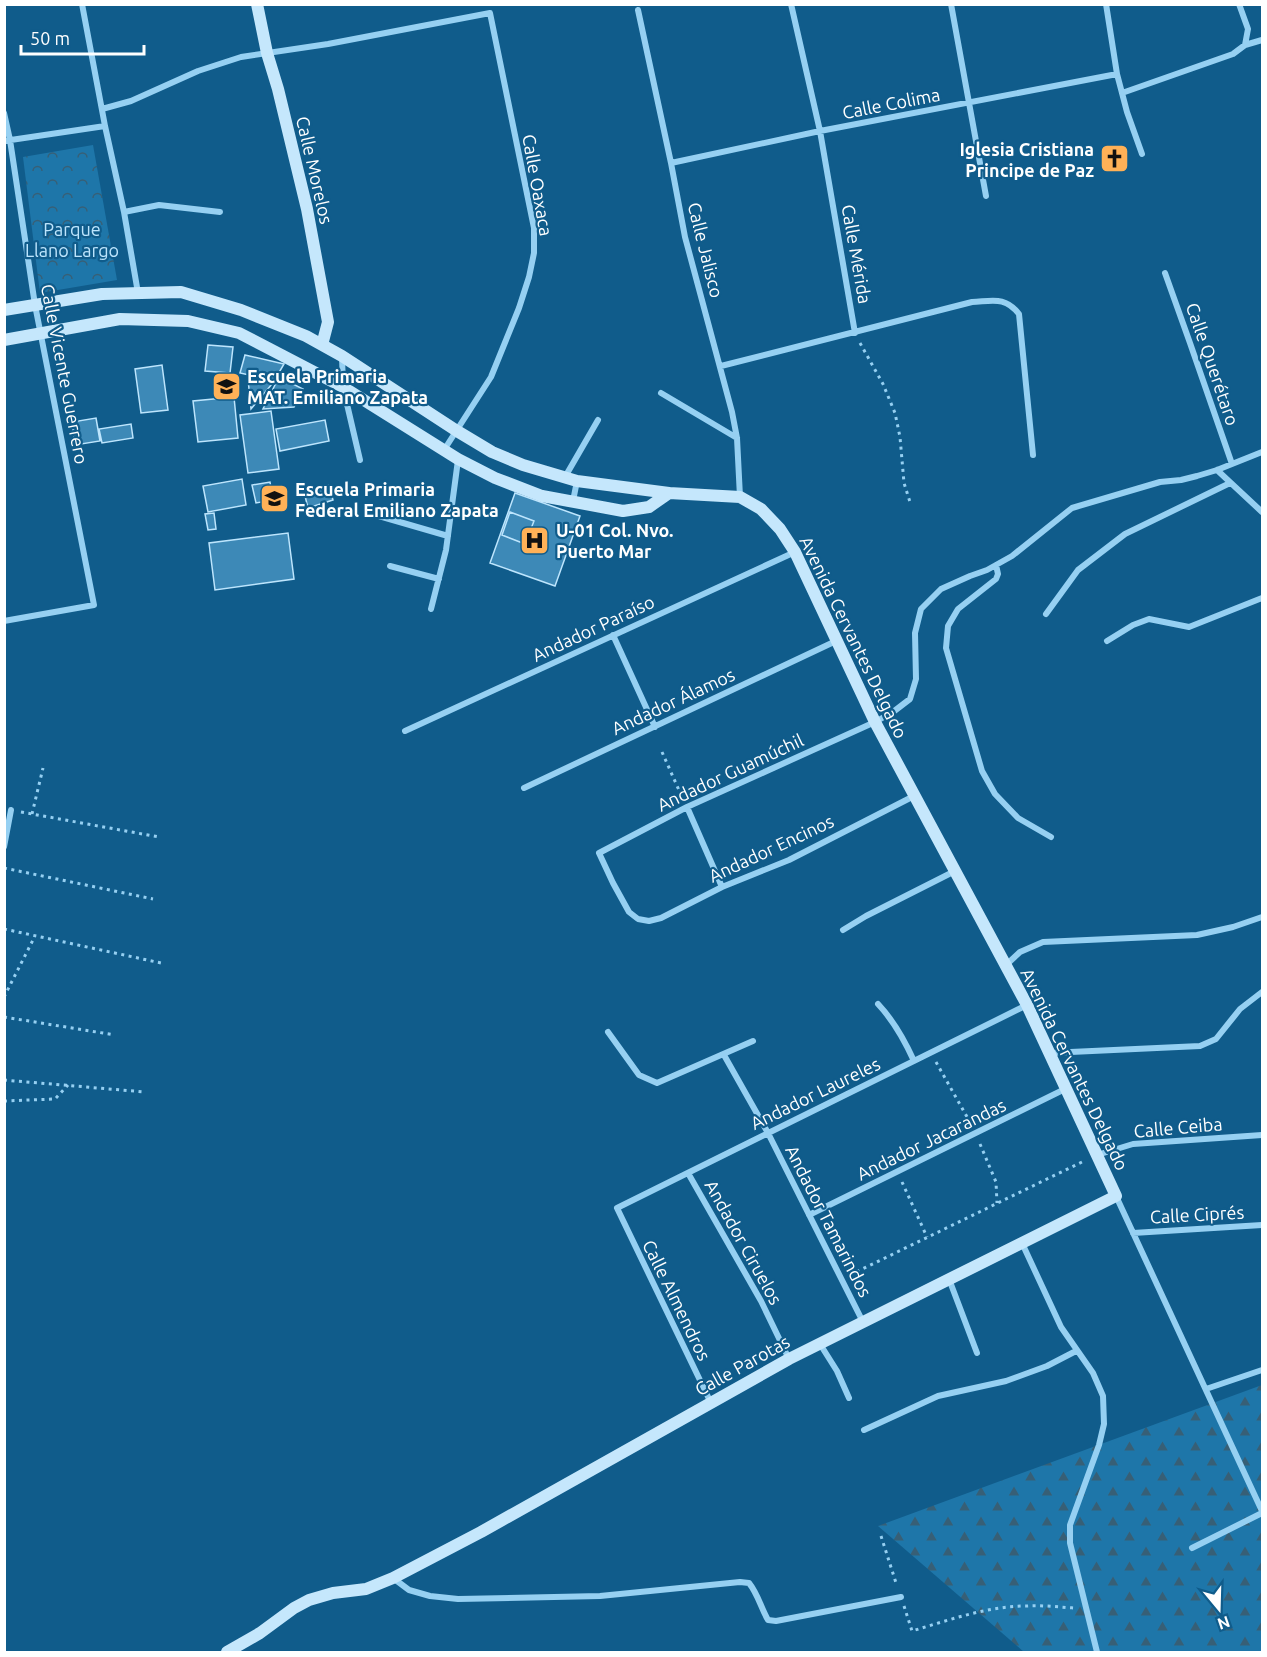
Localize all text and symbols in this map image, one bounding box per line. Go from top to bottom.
scale bar [21,18,144,56]
text: 50 m [30,28,70,48]
street label: Calle Colima [840,84,942,122]
street label: Calle Morelos [293,114,337,226]
street label: Calle Oaxaca [519,133,557,237]
place label: Iglesia Cristiana Principe de Paz [959,139,1094,180]
church icon: Iglesia Cristiana Principe de Paz [1099,143,1131,175]
street label: Calle Jalisco [684,200,728,300]
street label: Calle Mérida [838,203,876,305]
park label: Parque Llano Largo [25,219,119,260]
street label: Calle Vicente Guerrero [38,282,92,466]
street label: Calle Querétaro [1182,300,1243,428]
place label: Escuela Primaria MAT. Emiliano Zapata [247,366,428,407]
school or university icon: Escuela Primaria MAT. Emiliano Zapata [210,370,242,402]
place label: Escuela Primaria Federal Emiliano Zapata [295,479,499,520]
school or university icon: Escuela Primaria Federal Emiliano Zapata [258,483,290,515]
place label: U-01 Col. Nvo. Puerto Mar [556,520,673,561]
hospital icon: U-01 Col. Nvo. Puerto Mar [519,524,551,556]
street label: Avenida Cervantes Delgado [796,533,912,741]
street label: Andador Paraíso [529,591,657,665]
street label: Andador Álamos [608,663,738,738]
street label: Andador Guamúchil [654,729,806,815]
street label: Andador Encinos [705,810,837,886]
street label: Avenida Cervantes Delgado [1017,965,1133,1173]
street label: Andador Laureles [747,1053,883,1133]
street label: Andador Jacarandas [853,1094,1009,1184]
street label: Calle Ceiba [1133,1113,1223,1141]
street label: Andador Tamarindos [782,1142,876,1300]
street label: Andador Ciruelos [701,1176,787,1308]
street label: Calle Ciprés [1149,1202,1245,1226]
street label: Calle Almendros [639,1236,715,1364]
street label: Calle Parotas [691,1331,793,1399]
north arrow [1189,1579,1249,1639]
text: N [1215,1613,1232,1634]

